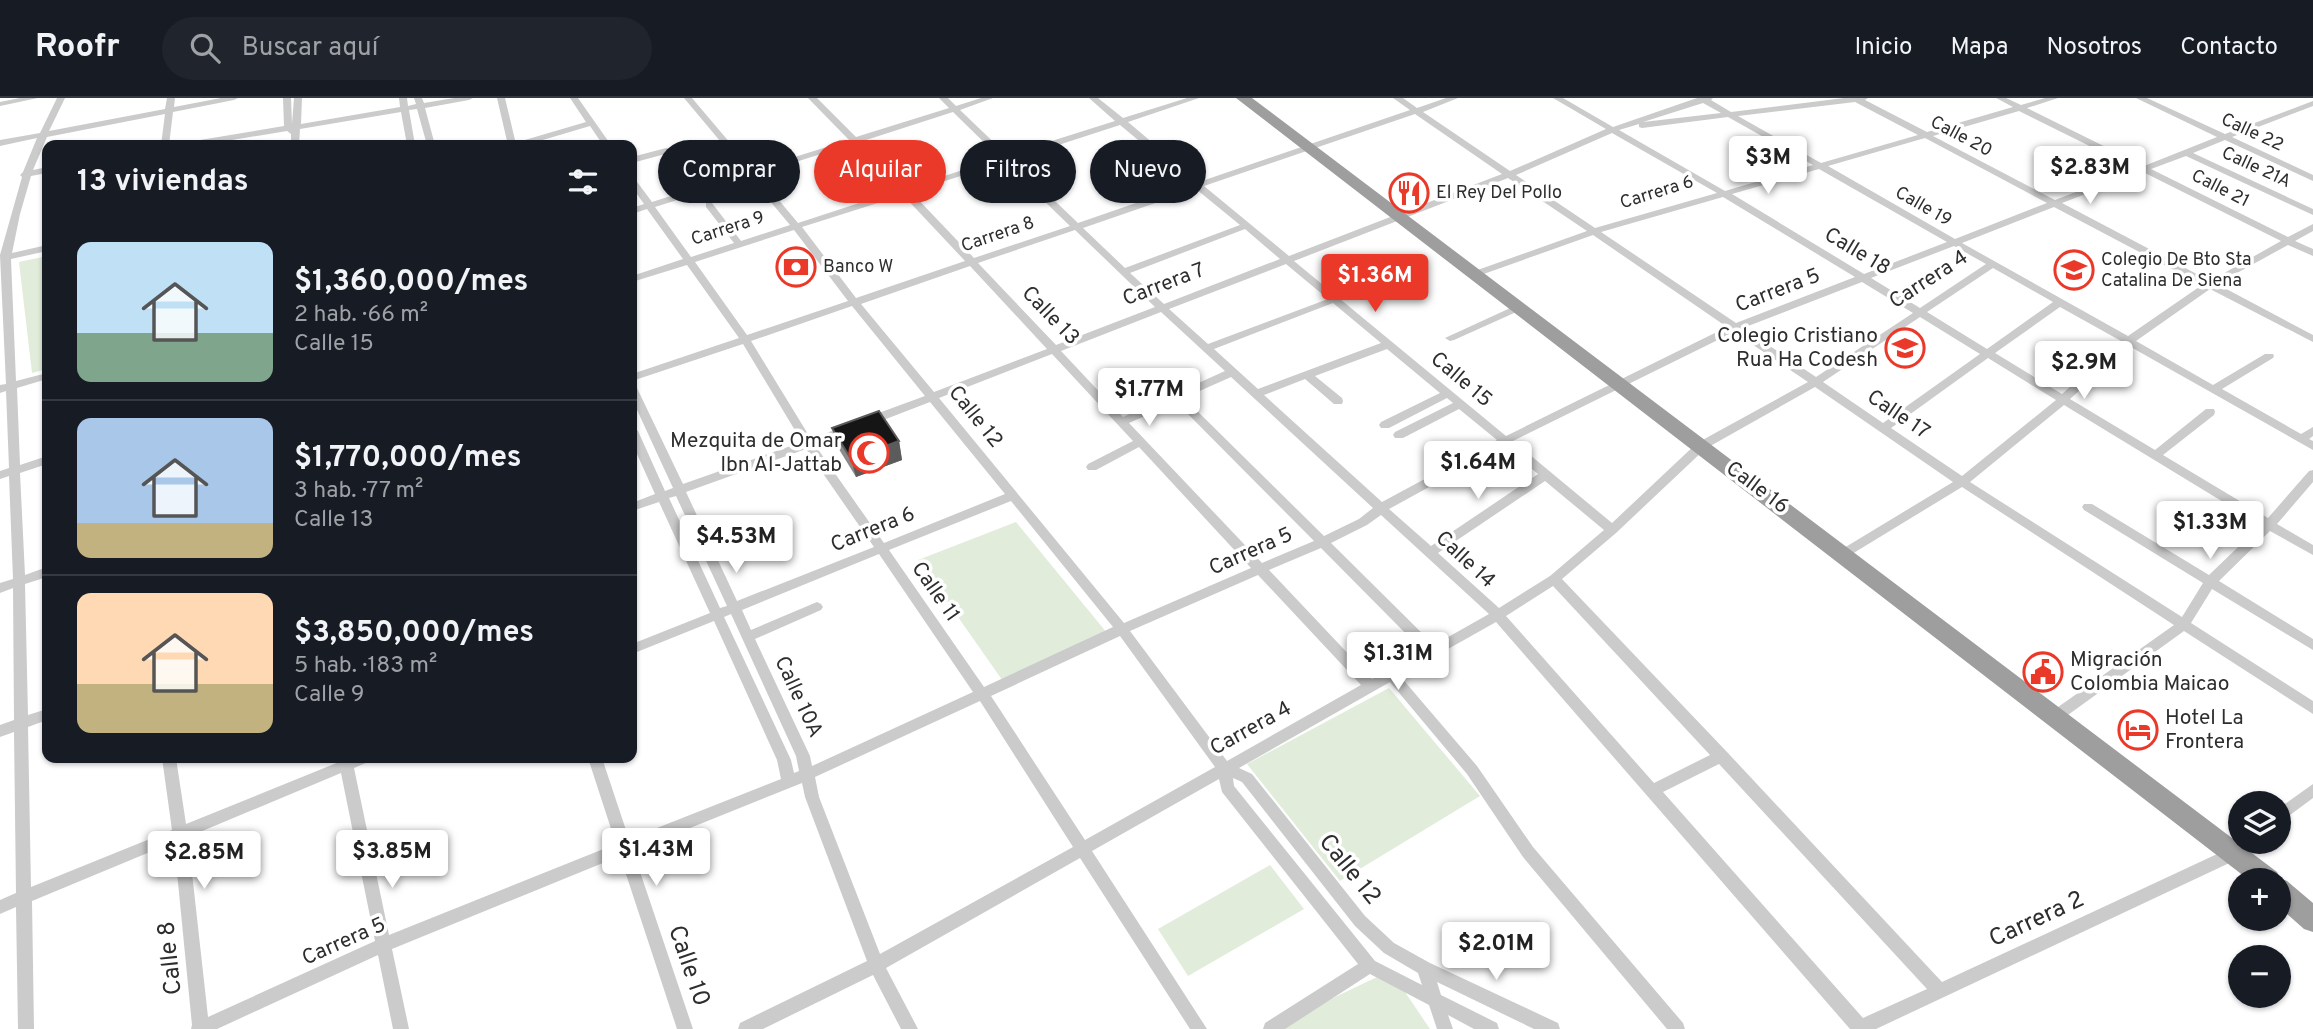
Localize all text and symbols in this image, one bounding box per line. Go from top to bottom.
search box [162,17,652,80]
text: Roofr [35,27,120,69]
icon: search [186,29,224,67]
text: Buscar aquí [242,32,378,65]
text: Inicio [1855,33,1912,63]
text: Mapa [1950,33,2009,63]
text: Nosotros [2047,33,2142,63]
text: Contacto [2180,33,2278,63]
street label: Calle 22 [2217,109,2287,157]
street label: Calle 20 [1926,111,1996,163]
pin: $3M [1734,136,1802,196]
chip: Comprar [658,140,800,203]
chip: Alquilar [814,140,946,203]
chip: Filtros [960,140,1076,203]
chip: Nuevo [1090,140,1206,203]
street label: Calle 21A [2218,143,2294,193]
text: $3M [1745,144,1791,173]
pin: $2.83M [2033,146,2147,206]
text: $2.83M [2050,154,2130,183]
icon: filters [564,163,602,201]
text: 13 viviendas [77,164,248,201]
street label: Calle 21 [2187,165,2253,213]
street label: Carrera 6 [1617,171,1697,215]
restaurant icon: El Rey Del Pollo [1388,172,1430,214]
place label: El Rey Del Pollo [1436,182,1562,205]
street label: Calle 19 [1890,182,1956,232]
street label: Carrera 9 [688,206,768,252]
street label: Carrera 8 [958,212,1038,258]
street label: Calle 18 [1819,222,1895,282]
street label: Carrera 4 [1884,244,1974,316]
bank icon: Banco W [775,246,817,288]
school or university icon: Colegio De Bto Sta Catalina De Siena [2053,249,2095,291]
place label: Colegio De Bto Sta Catalina De Siena [2101,249,2252,293]
pin: $1.36M [1318,254,1432,314]
place label: Banco W [823,256,893,279]
street label: Carrera 7 [1119,257,1209,313]
text: $1.36M [1337,262,1413,291]
street label: Carrera 5 [1732,262,1824,320]
text: $1,360,000/mes [294,264,528,301]
icon: home [133,270,217,354]
street label: Calle 13 [1015,281,1085,351]
text: 2 hab. · 66 m² [294,301,428,330]
place label: Colegio Cristiano Rua Ha Codesh [1717,323,1878,374]
school or university icon: Colegio Cristiano Rua Ha Codesh [1884,327,1926,369]
text: Calle 15 [294,330,374,359]
pin: $2.9M [2035,342,2133,401]
street label: Calle 15 [1424,346,1498,414]
text: $2.9M [2051,349,2117,378]
pin: $1.77M [1092,368,1206,428]
text: $1.77M [1114,376,1184,405]
street label: Calle 12 [942,380,1008,454]
street label: Calle 17 [1861,384,1935,446]
place label: Mezquita de Omar Ibn Al-Jattab [670,428,842,479]
mosque icon: Mezquita de Omar Ibn Al-Jattab [848,432,890,474]
text: $1,770,000/mes [294,440,521,477]
pin: $1.64M [1421,442,1535,501]
icon: home [133,446,217,530]
text: $1.64M [1440,449,1516,478]
street label: Calle 16 [1720,455,1794,521]
text: 3 hab. · 77 m² [294,477,423,506]
street label: Carrera 6 [827,501,919,559]
pin: $1.33M [2153,502,2267,561]
text: Calle 13 [294,506,373,535]
text: $1.33M [2173,509,2247,538]
pin: $4.53M [679,516,793,575]
street label: Carrera 5 [1205,522,1297,582]
text: $4.53M [696,523,776,552]
street label: Calle 14 [1429,525,1501,595]
street label: Calle 11 [905,557,965,627]
text: $3,850,000/mes [294,615,534,652]
icon: home [133,621,217,705]
pin: $1.31M [1341,632,1455,692]
text: $1.31M [1363,640,1433,669]
place label: Migración Colombia Maicao [2070,647,2229,698]
public building icon: Migración Colombia Maicao [2022,651,2064,693]
text: 5 hab. · 183 m² [294,652,437,681]
street label: Calle 10A [767,652,829,742]
text: Calle 9 [294,681,365,710]
street label: Carrera 4 [1206,696,1296,762]
place label: Hotel La Frontera [2165,705,2244,756]
hotel icon: Hotel La Frontera [2117,709,2159,751]
map controls [2228,791,2291,1008]
button: layers [2228,791,2291,854]
pin: $1.43M [599,828,713,888]
street label: Calle 12 [1311,828,1387,912]
pin: $3.85M [335,830,449,890]
pin: $2.85M [147,832,261,891]
text: $1.43M [618,836,694,865]
text: $3.85M [352,838,432,867]
text: $2.85M [164,839,244,868]
button: + [2228,868,2291,931]
street label: Carrera 2 [1985,885,2089,955]
street label: Carrera 5 [298,912,390,972]
street label: Calle 8 [152,920,190,996]
street label: Calle 10 [660,922,716,1010]
pin: $2.01M [1439,922,1553,982]
text: $2.01M [1458,930,1534,959]
button: − [2228,945,2291,1008]

